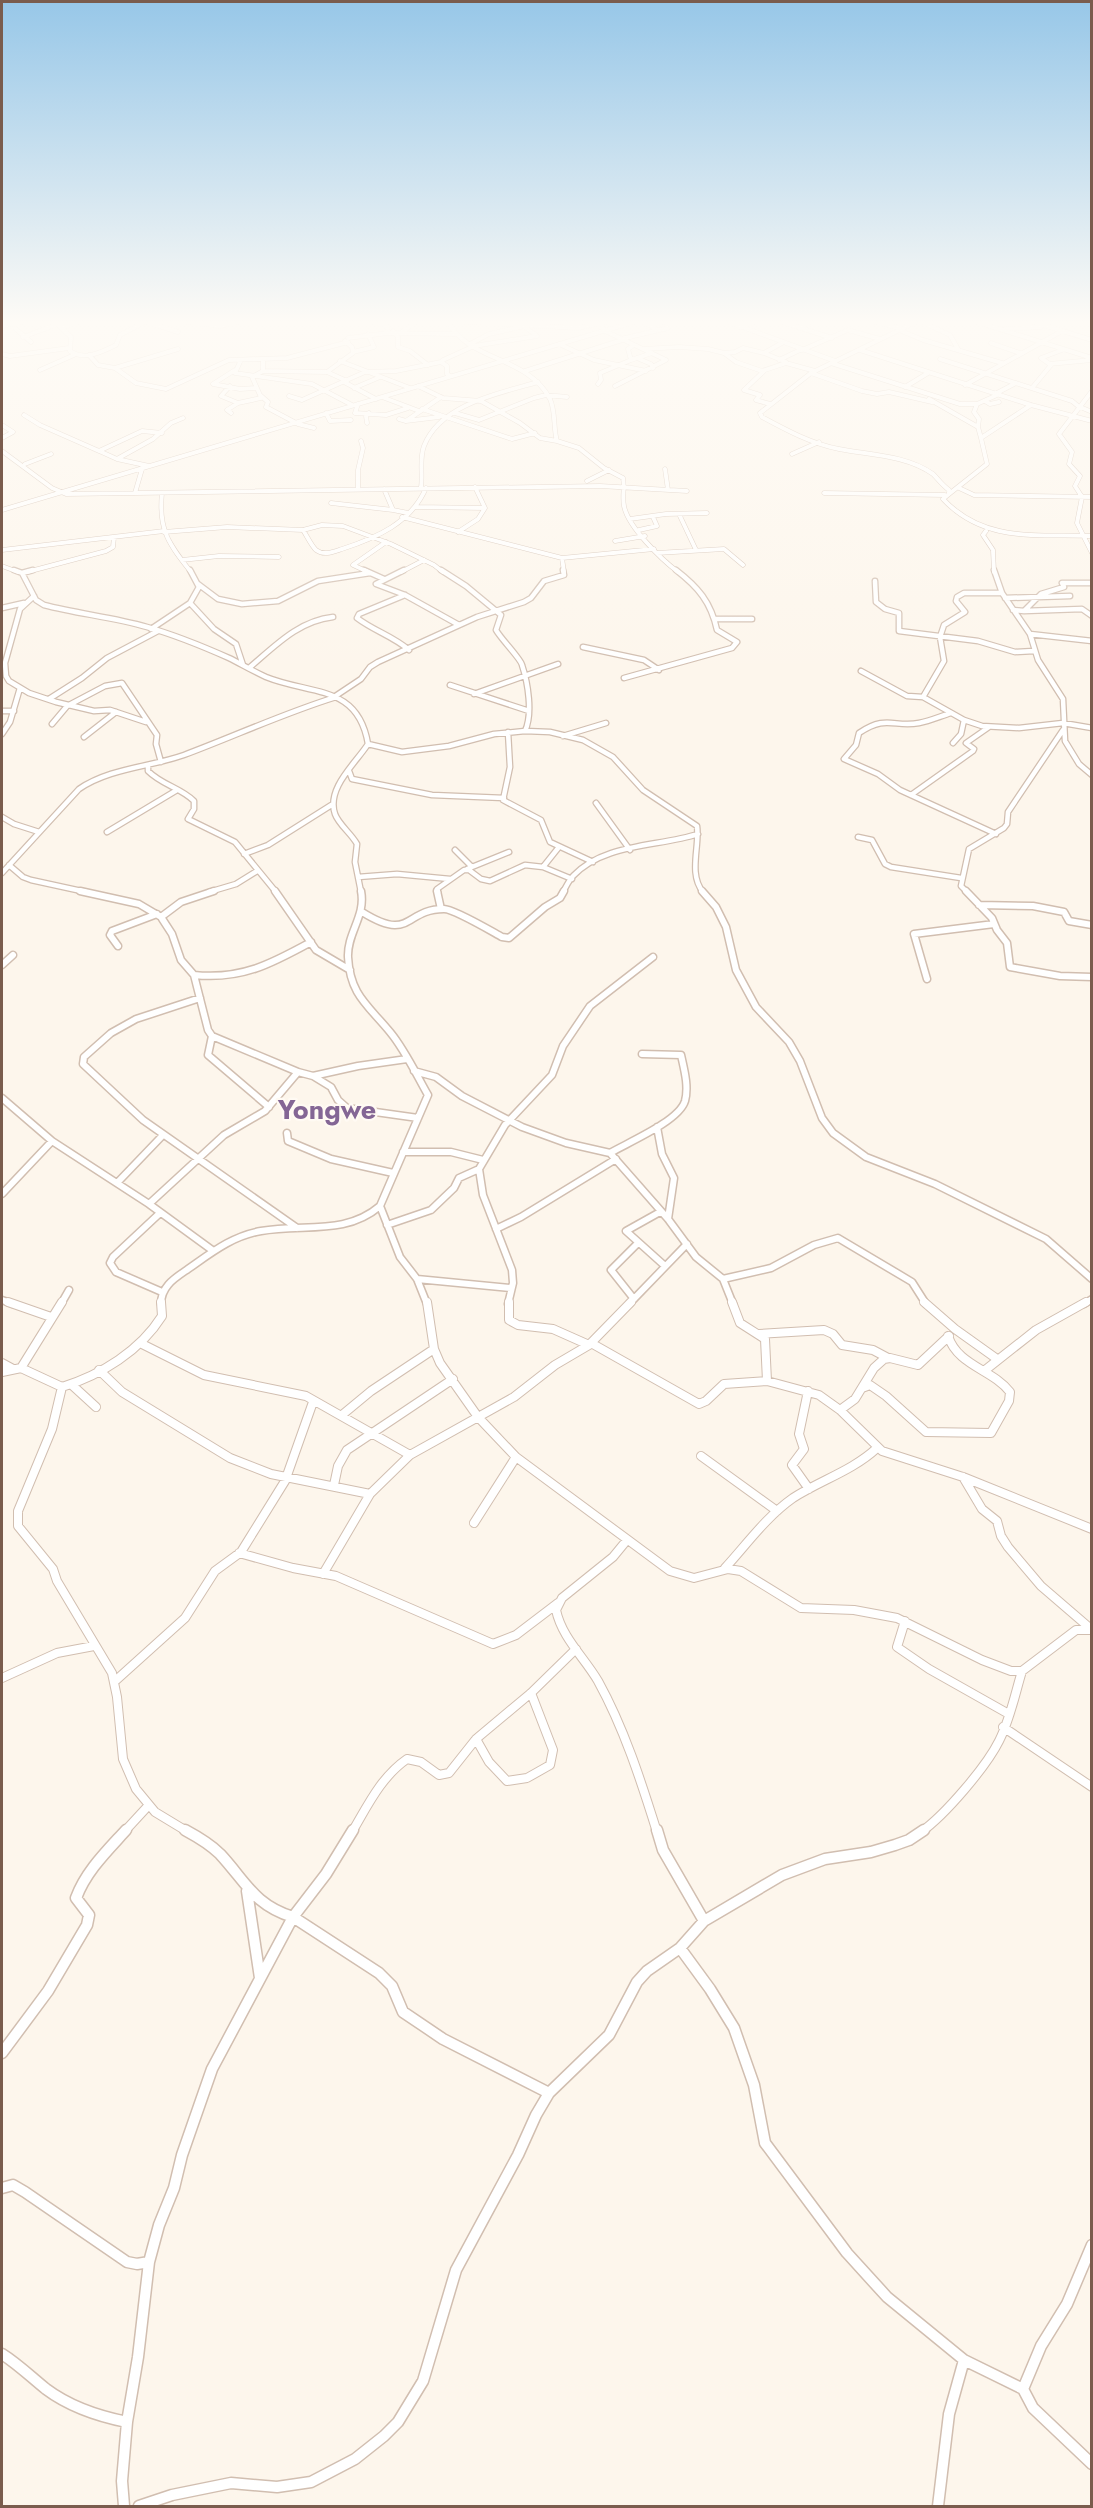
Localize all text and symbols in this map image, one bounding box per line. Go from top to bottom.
district label: Yongwe [277,1090,376,1129]

